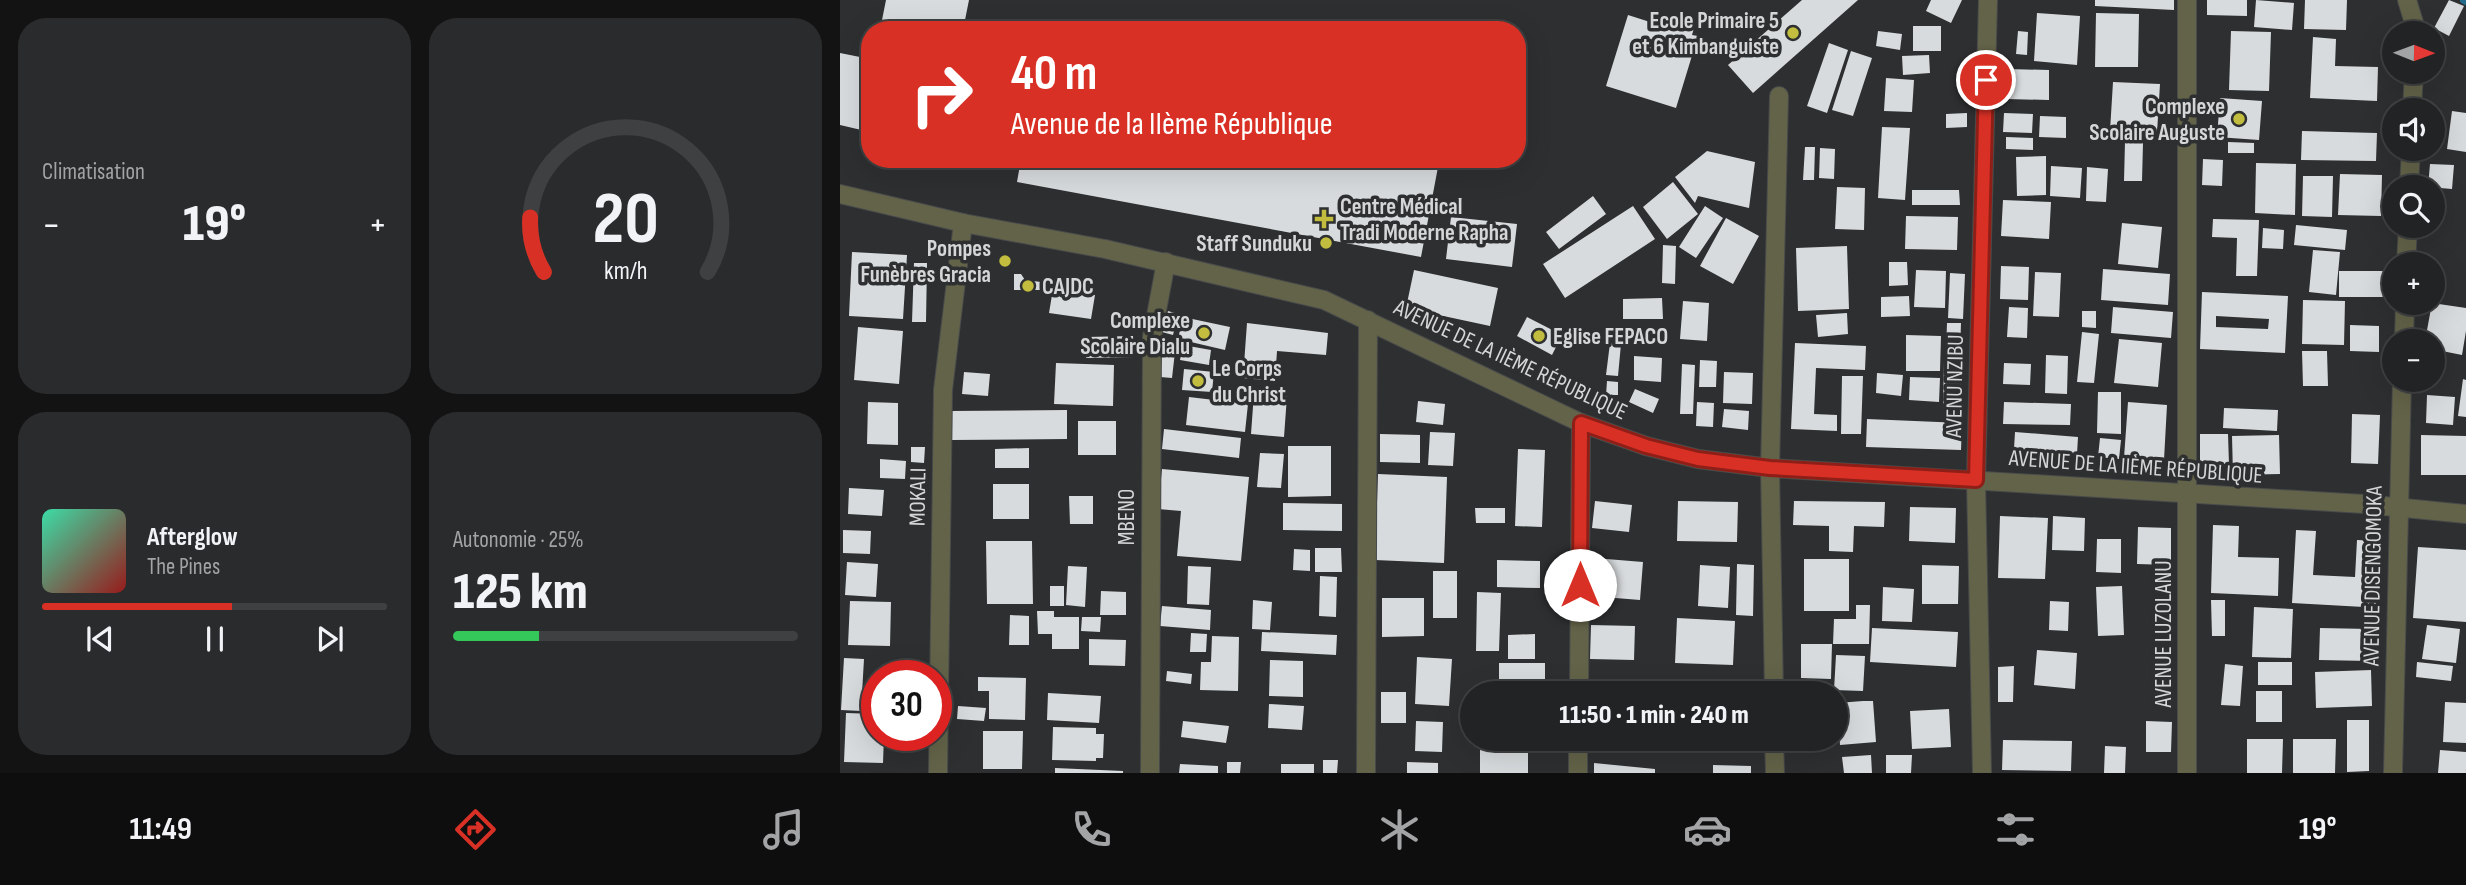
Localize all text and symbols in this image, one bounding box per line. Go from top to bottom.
place label: Ecole Primaire 5 et 6 Kimbanguiste [1632,7,1779,61]
north arrow [2382,21,2445,84]
map controls [2382,21,2445,392]
marker: Ecole Primaire 5 et 6 Kimbanguiste [1785,25,1801,41]
text: 40 m [1011,45,1097,104]
icon: right [896,49,987,140]
pin [1956,50,2016,110]
icon: arrive [1967,61,2005,99]
place label: Complexe Scolaire Auguste [2089,93,2225,147]
button: sound [2382,98,2445,161]
text: Avenue de la IIème République [1011,105,1333,144]
marker: Complexe Scolaire Auguste [2231,111,2247,127]
text: Climatisation [42,158,145,186]
button: search [2382,175,2445,238]
text: 20 [592,176,659,264]
text: 19° [183,193,246,256]
place label: Centre Médical Tradi Moderne Rapha [1340,193,1508,247]
text: − [42,203,61,248]
text: + [368,203,387,248]
marker: Centre Médical Tradi Moderne Rapha [1314,209,1334,229]
place label: Staff Sunduku [1196,230,1312,258]
place label: Pompes Funèbres Gracia [860,235,991,289]
marker: Staff Sunduku [1318,235,1334,251]
button: + [2382,252,2445,315]
marker: Pompes Funèbres Gracia [997,253,1013,269]
text: km/h [604,256,647,287]
place label: CAJDC [1042,273,1094,301]
marker: CAJDC [1020,278,1036,294]
street label: AVENUE DE LA IIÈME RÉPUBLIQUE [1389,293,1632,426]
place label: Complexe Scolaire Dialu [1080,307,1190,361]
place label: Eglise FEPACO [1553,323,1668,351]
marker: Complexe Scolaire Dialu [1196,325,1212,341]
marker: Eglise FEPACO [1531,328,1547,344]
button: − [2382,329,2445,392]
street label: AVENU NZIBU [1940,334,1970,439]
place label: Le Corps du Christ [1212,355,1286,409]
marker: Le Corps du Christ [1190,373,1206,389]
street label: AVENUE DE LA IIÈME RÉPUBLIQUE [2007,444,2264,490]
street label: MOKALI [903,468,933,526]
street label: AVENUE DISENGOMOKA [2357,485,2389,667]
street label: MBENO [1113,489,1141,545]
text: Afterglow [147,522,238,553]
text: Autonomie · 25% [453,526,584,554]
position arrow [1543,548,1617,622]
text: The Pines [147,553,220,581]
street label: AVENUE LUZOLANU [2150,560,2178,709]
text: 125 km [453,561,588,624]
icon: previous [81,620,119,658]
icon: pause [196,620,234,658]
icon: next [311,620,349,658]
speed limit sign: 30 [861,660,952,751]
text: 11:50 · 1 min · 240 m [1559,700,1749,731]
icon: directions [451,805,500,854]
icon: music [759,805,808,854]
icon: phone [1067,805,1116,854]
icon: climate [1375,805,1424,854]
icon: car [1683,805,1732,854]
icon: filters [1991,805,2040,854]
text: 11:49 [129,810,192,849]
text: 19° [2299,810,2336,849]

